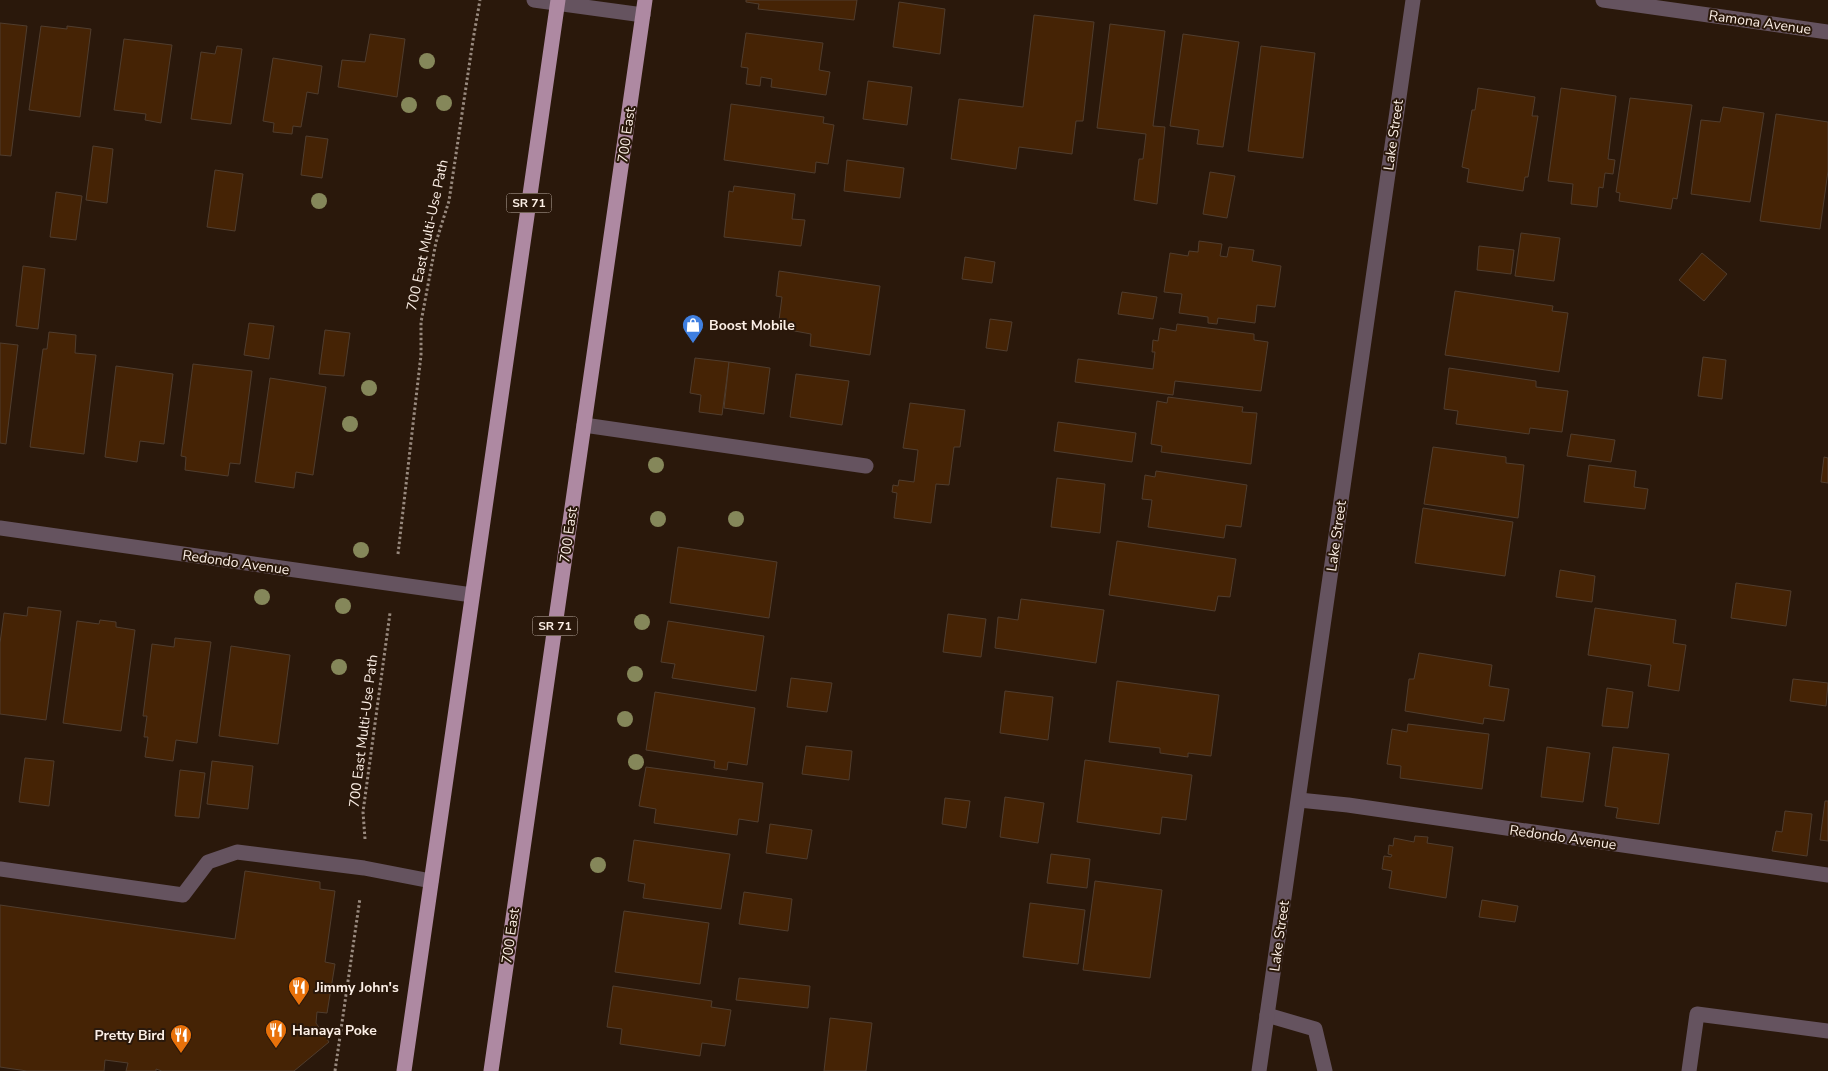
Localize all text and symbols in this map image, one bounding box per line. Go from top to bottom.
street label: Ramona Avenue [1708,6,1812,39]
street label: Lake Street [1379,98,1408,172]
street label: 700 East [613,106,640,164]
street label: 700 East Multi-Use Path [402,158,453,312]
road number: SR 71 [506,194,552,212]
shop icon: Boost Mobile [681,313,705,344]
place label: Boost Mobile [709,316,795,335]
street label: Lake Street [1322,499,1351,573]
street label: 700 East [555,506,582,564]
street label: Redondo Avenue [181,546,291,579]
road number: SR 71 [532,616,578,636]
street label: 700 East Multi-Use Path [345,653,382,809]
street label: Redondo Avenue [1508,821,1618,854]
street label: Lake Street [1265,899,1294,973]
street label: 700 East [497,907,524,965]
restaurant icon: Jimmy John's [287,975,311,1006]
place label: Jimmy John's [314,978,399,997]
restaurant icon: Hanaya Poke [264,1018,288,1049]
place label: Hanaya Poke [292,1021,377,1040]
restaurant icon: Pretty Bird [169,1023,193,1054]
place label: Pretty Bird [94,1026,165,1045]

